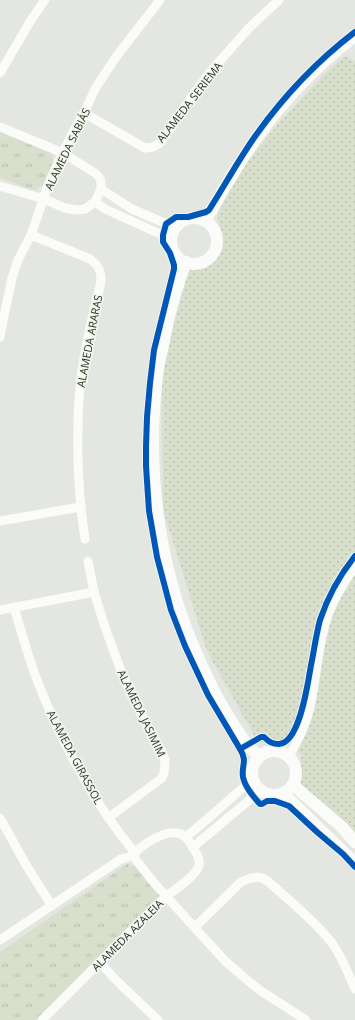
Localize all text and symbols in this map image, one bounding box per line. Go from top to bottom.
street label: ALAMEDA SERIEMA [153,59,225,145]
street label: ALAMEDA SABIÁS [41,105,93,193]
street label: ALAMEDA ARARAS [73,293,105,389]
street label: ALAMEDA JASIMIM [114,667,170,759]
street label: ALAMEDA GIRASSOL [44,707,106,807]
street label: ALAMEDA AZALEIA [88,896,166,974]

